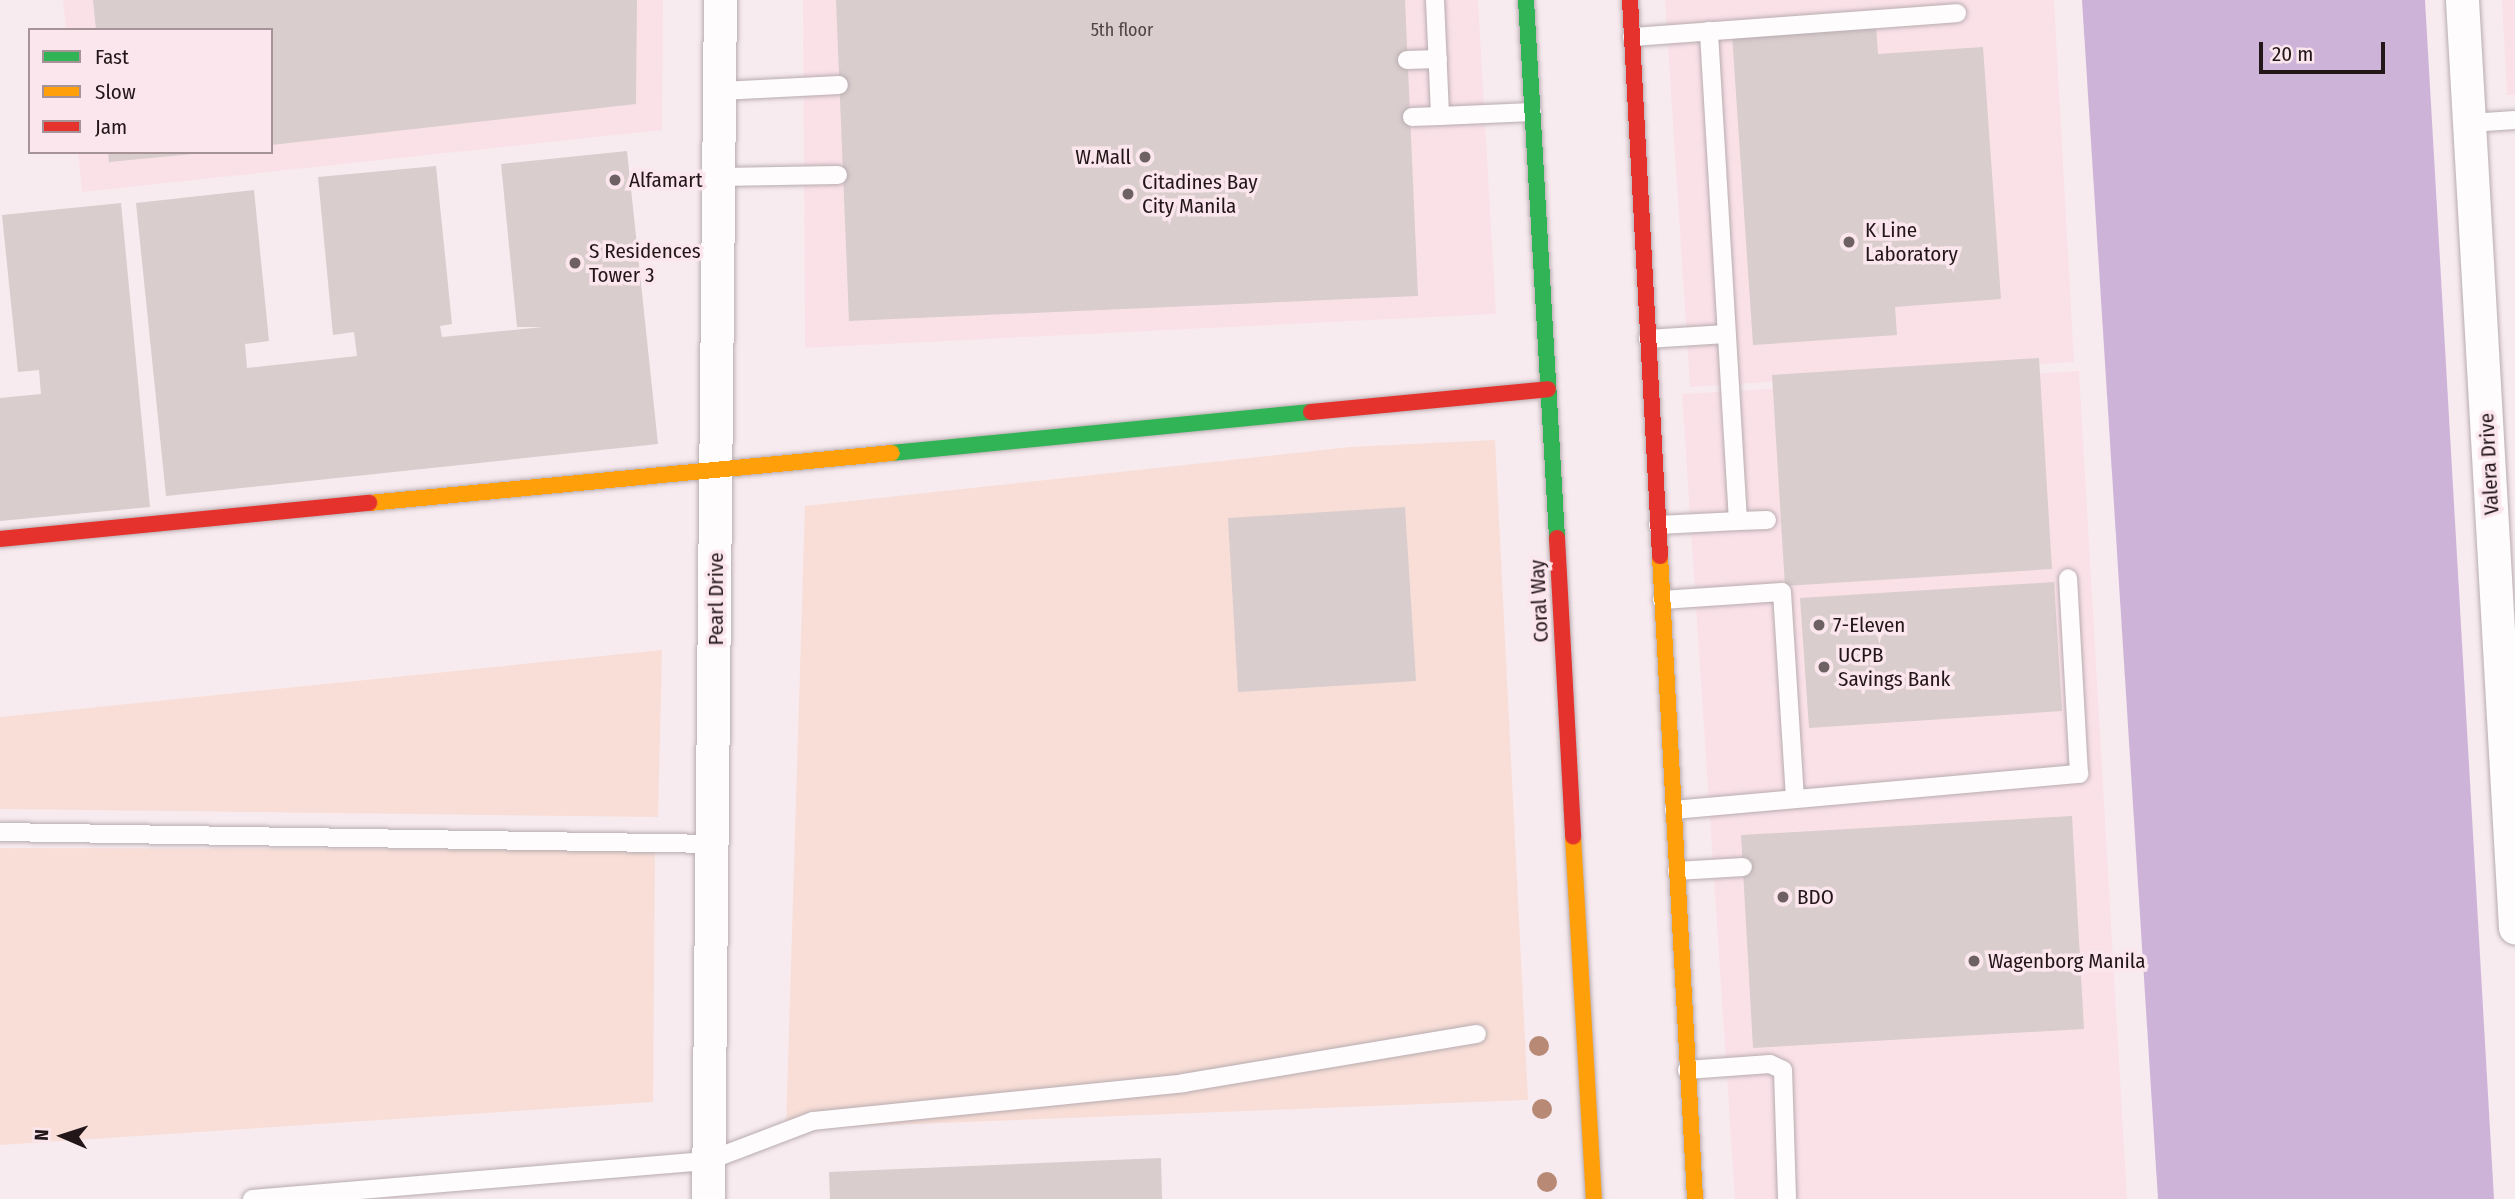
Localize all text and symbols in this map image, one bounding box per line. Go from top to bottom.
house number: 5th floor [1091,19,1153,41]
legend [28,28,273,154]
scale bar [2263,28,2389,72]
text: 20 m [2272,41,2313,67]
text: Fast [95,44,129,70]
text: Slow [95,79,136,105]
text: Jam [95,114,127,140]
place label: W.Mall [1075,144,1131,170]
marker: W.Mall [1137,149,1153,165]
place label: Alfamart [629,167,702,193]
place label: Citadines Bay City Manila [1142,169,1258,219]
marker: Alfamart [607,172,623,188]
marker: Citadines Bay City Manila [1120,186,1136,202]
place label: K Line Laboratory [1865,217,1958,267]
marker: K Line Laboratory [1839,232,1859,252]
place label: S Residences Tower 3 [589,238,701,288]
marker: S Residences Tower 3 [567,255,583,271]
street label: Valera Drive [2474,412,2504,516]
street label: Pearl Drive [703,552,729,646]
street label: Coral Way [1524,559,1554,643]
place label: 7-Eleven [1833,612,1905,638]
marker: 7-Eleven [1811,617,1827,633]
place label: UCPB Savings Bank [1838,642,1950,692]
marker: UCPB Savings Bank [1816,659,1832,675]
place label: BDO [1797,884,1834,910]
marker: BDO [1775,889,1791,905]
place label: Wagenborg Manila [1988,948,2146,974]
marker: Wagenborg Manila [1966,953,1982,969]
north arrow [28,1101,98,1171]
text: N [30,1129,53,1141]

